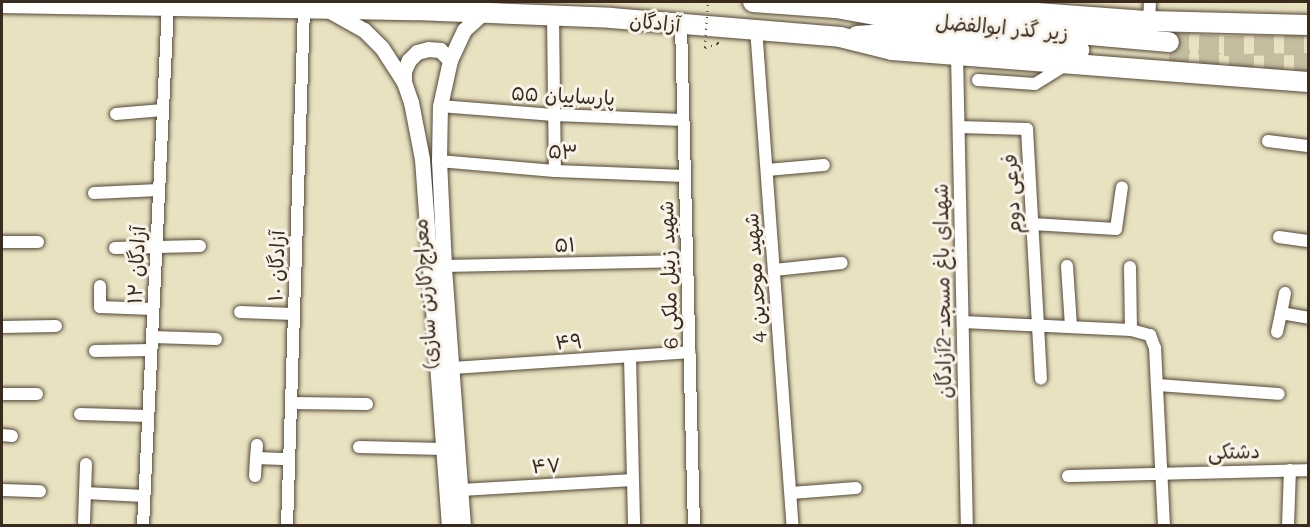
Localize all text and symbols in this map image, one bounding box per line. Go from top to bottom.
street label: آزادگان [629,8,681,36]
street label: زیر گذر ابوالفضل [935,9,1069,45]
street label: پارساییان ۵۵ [510,80,616,110]
street label: ۵۳ [548,138,578,164]
street label: فرعی دوم [997,153,1025,235]
street label: شهدای‌ باغ مسجد-2آزادگان [928,183,956,399]
street label: 6 شهید زینل ملکی [653,200,683,350]
street label: 4 شهید موحدین [738,212,772,344]
street label: معراج(کارتن سازی) [408,218,442,370]
street label: ۱۲ آزادگان [122,225,150,305]
street label: ۱۰ آزادگان [263,230,289,302]
street label: ۵۱ [554,232,576,256]
street label: ۴۹ [554,328,584,354]
street label: دشتکی [1208,439,1260,463]
street label: ۴۷ [531,452,561,478]

